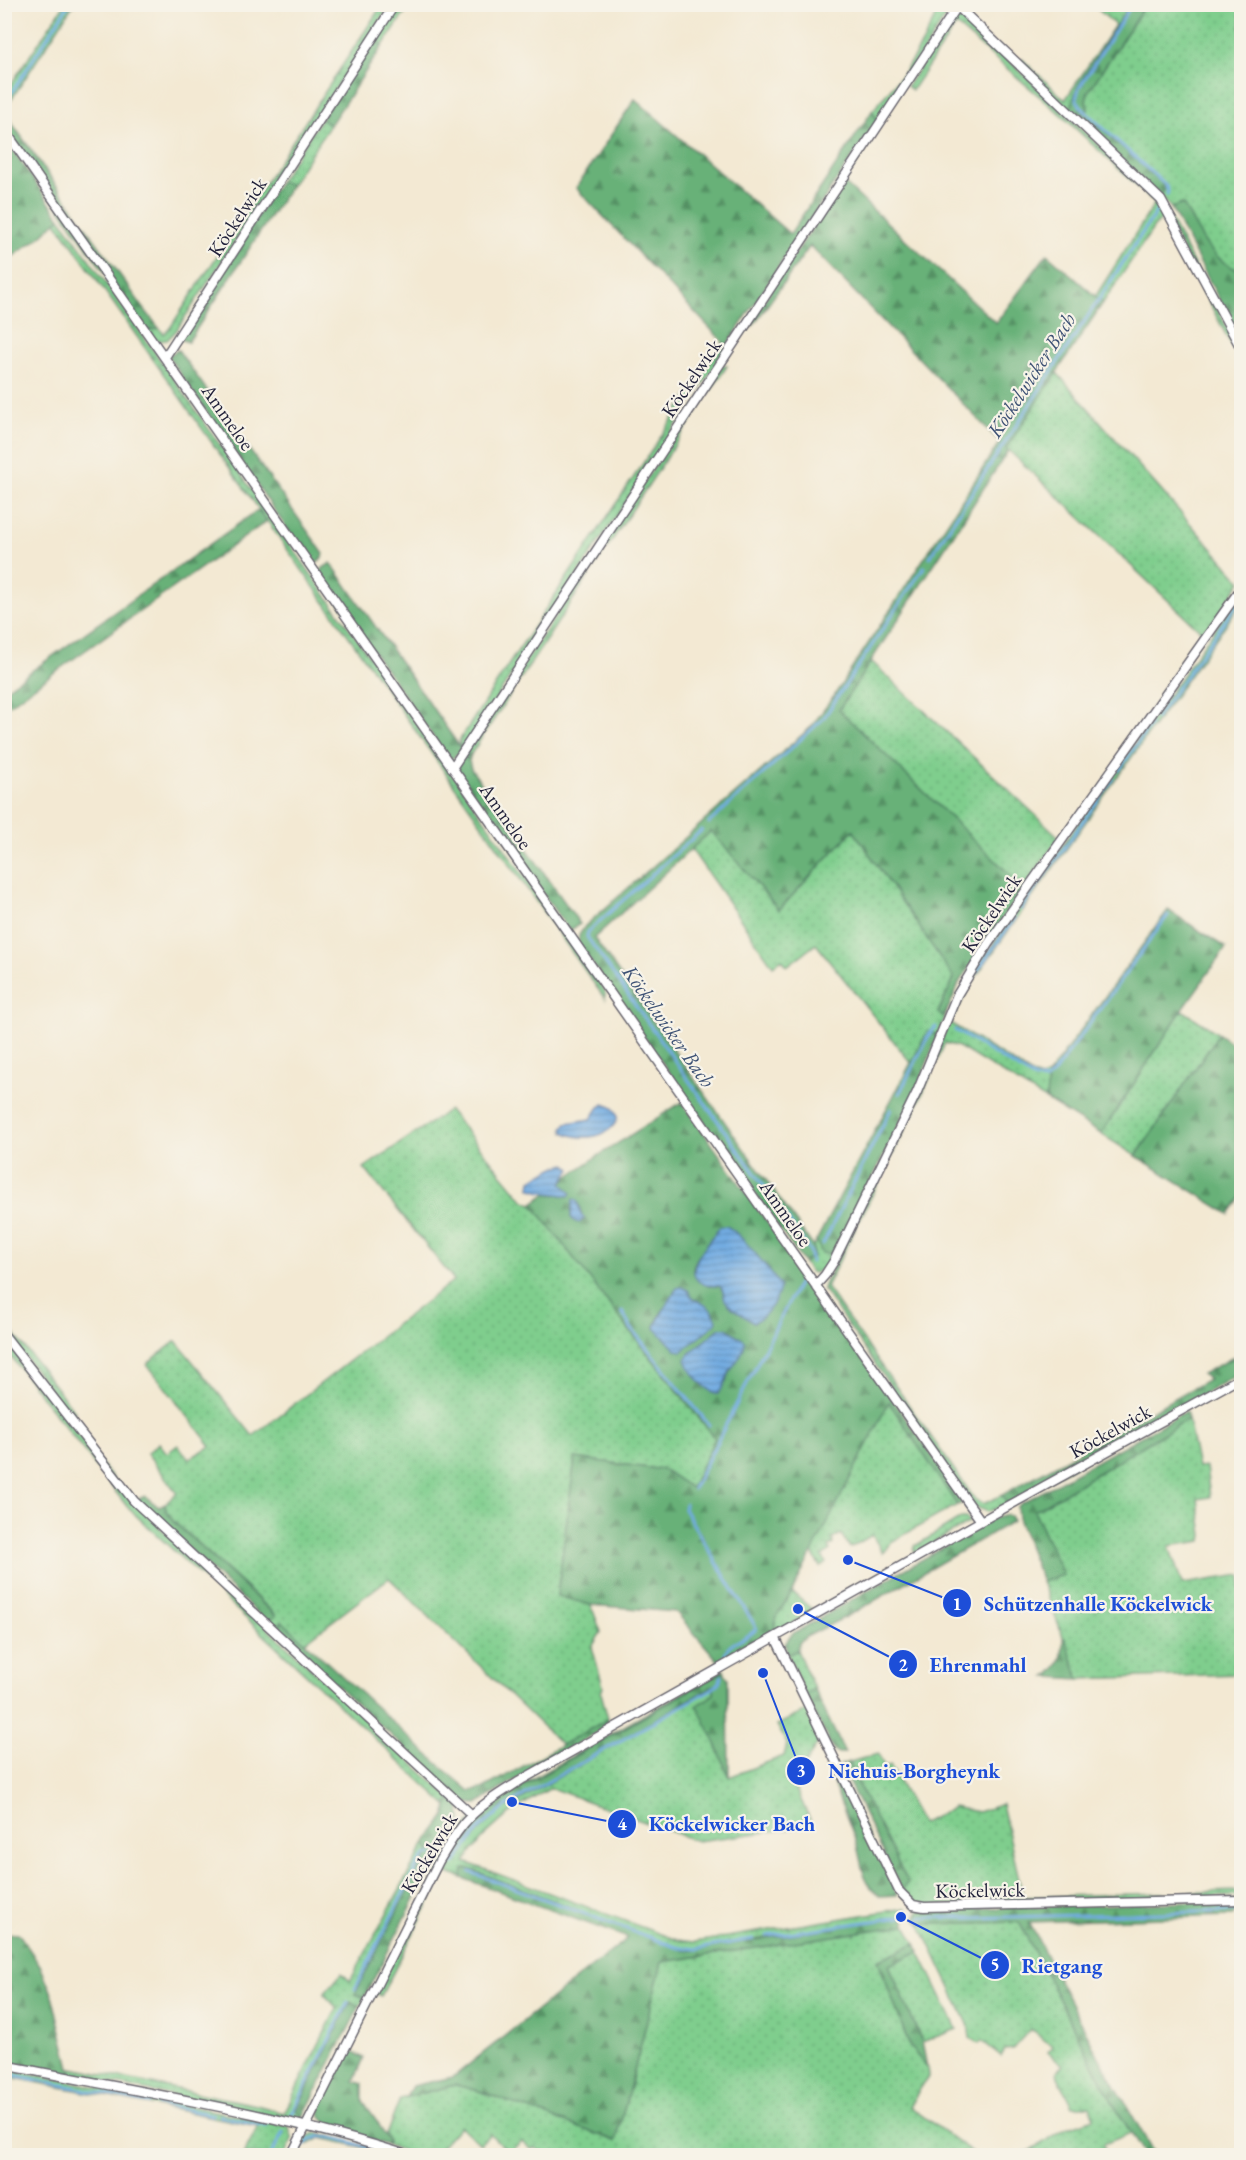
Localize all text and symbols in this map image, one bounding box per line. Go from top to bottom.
street label: Köckelwick [202,172,273,262]
water label: Köckelwicker Bach [980,307,1081,443]
street label: Köckelwick [655,333,727,422]
street label: Ammeloe [195,378,260,455]
street label: Ammeloe [473,777,538,854]
street label: Köckelwick [955,868,1027,957]
water label: Köckelwicker Bach [616,959,721,1093]
street label: Ammeloe [753,1174,818,1251]
street label: Köckelwick [1064,1398,1156,1464]
callout: Schützenhalle Köckelwick [942,1584,1224,1623]
text: Schützenhalle Köckelwick [984,1590,1213,1617]
text: 1 [952,1592,962,1615]
callout: Ehrenmahl [888,1645,1039,1684]
text: Ehrenmahl [930,1651,1026,1678]
text: 2 [898,1653,908,1676]
callout: Niehuis-Borgheynk [786,1751,1012,1790]
text: Niehuis-Borgheynk [828,1757,1001,1784]
text: 3 [796,1759,806,1782]
callout: Köckelwicker Bach [607,1804,827,1843]
street label: Köckelwick [395,1807,464,1898]
text: Köckelwicker Bach [649,1810,816,1837]
text: 4 [617,1812,627,1835]
street label: Köckelwick [935,1876,1026,1904]
callout: Rietgang [980,1946,1114,1985]
text: Rietgang [1022,1952,1103,1979]
text: 5 [990,1953,1000,1976]

